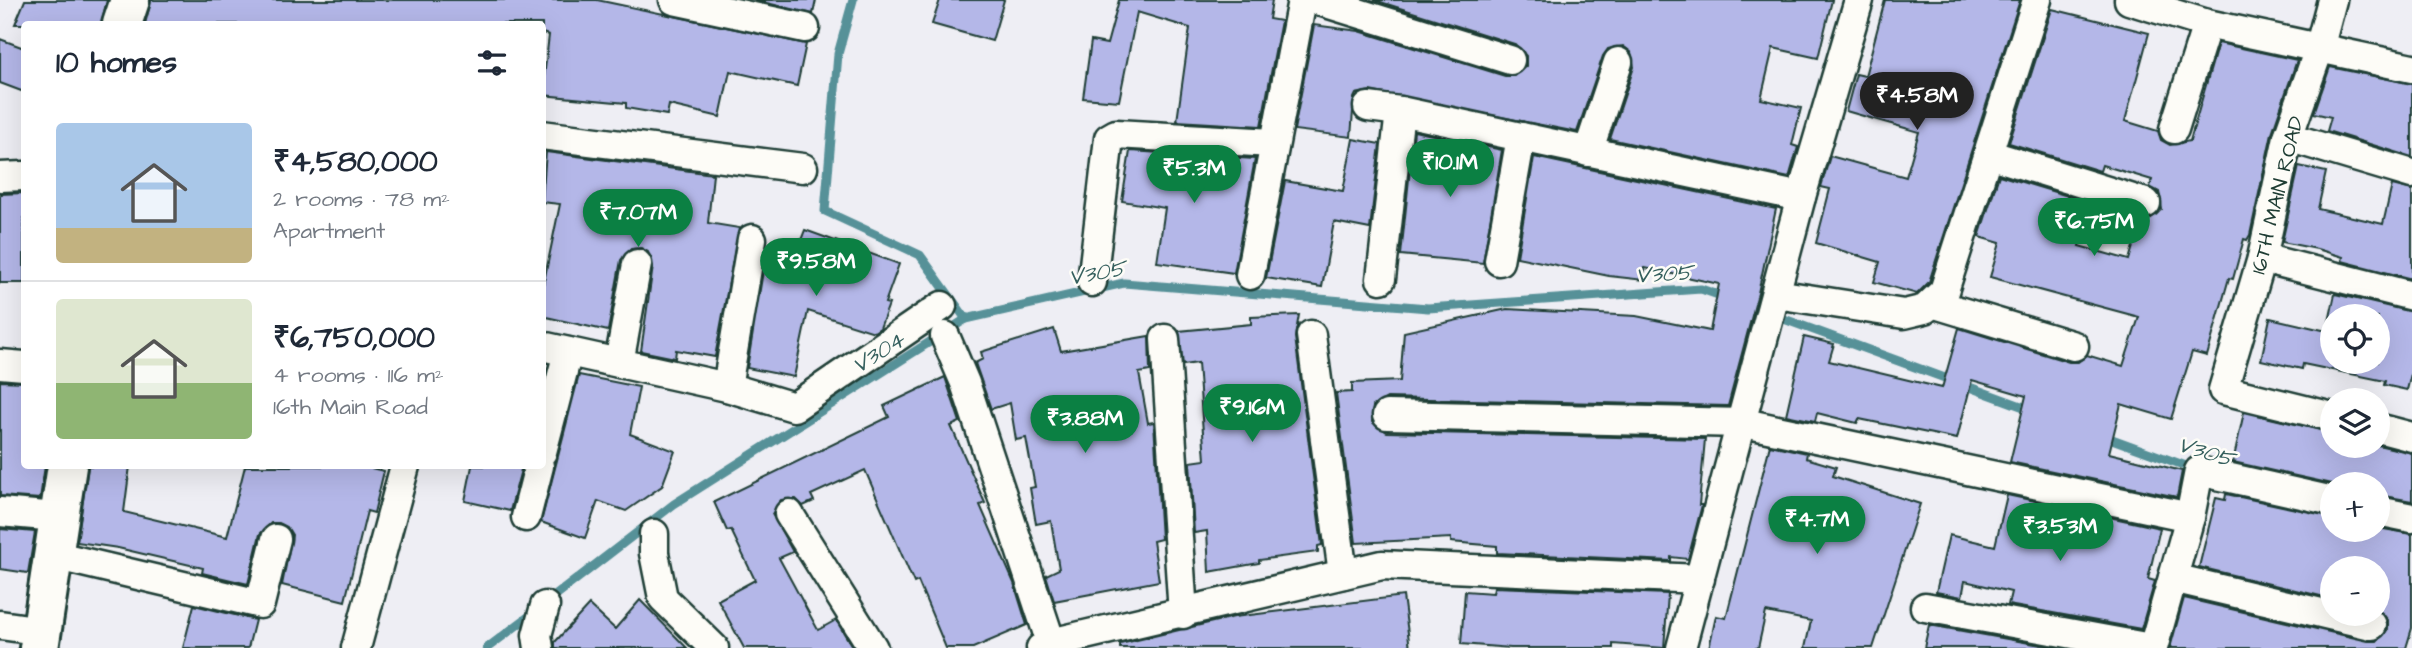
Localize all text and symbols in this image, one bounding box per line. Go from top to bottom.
text: 10 homes [56,42,177,84]
icon: filters [473,44,511,82]
pin: ₹4.58M [1860,72,1974,132]
text: ₹4.58M [1876,79,1958,111]
street label: 16TH MAIN ROAD [2244,113,2311,277]
pin: ₹10.1M [1393,140,1507,199]
text: ₹4,580,000 [273,141,438,183]
pin: ₹5.3M [1145,146,1243,205]
text: ₹10.1M [1422,146,1478,178]
icon: home [112,151,196,235]
text: ₹5.3M [1162,152,1226,184]
text: 2 rooms · 78 m² [273,183,450,215]
pin: ₹7.07M [581,190,695,249]
text: ₹7.07M [599,196,677,228]
pin: ₹6.75M [2037,198,2151,258]
text: ₹6.75M [2054,205,2134,237]
text: Apartment [273,215,385,247]
pin: ₹9.58M [759,238,873,298]
text: ₹9.58M [776,245,856,277]
water label: V305 [1066,252,1132,294]
water label: V305 [1635,256,1697,291]
map controls [2320,304,2390,626]
button: locate [2320,304,2390,374]
text: ₹6,750,000 [273,317,435,359]
water label: V304 [846,324,912,381]
icon: home [112,327,196,411]
text: 4 rooms · 116 m² [273,359,444,391]
pin: ₹9.16M [1195,384,1309,444]
button: layers [2320,388,2390,458]
text: 16th Main Road [273,391,428,423]
text: ₹9.16M [1219,391,1285,423]
pin: ₹3.88M [1028,396,1142,455]
text: ₹3.88M [1047,402,1123,434]
water label: V305 [2174,428,2241,477]
button: + [2320,472,2390,542]
pin: ₹4.7M [1768,496,1866,556]
text: ₹4.7M [1784,503,1850,535]
pin: ₹3.53M [2003,504,2117,563]
text: ₹3.53M [2022,510,2098,542]
button: − [2320,556,2390,626]

